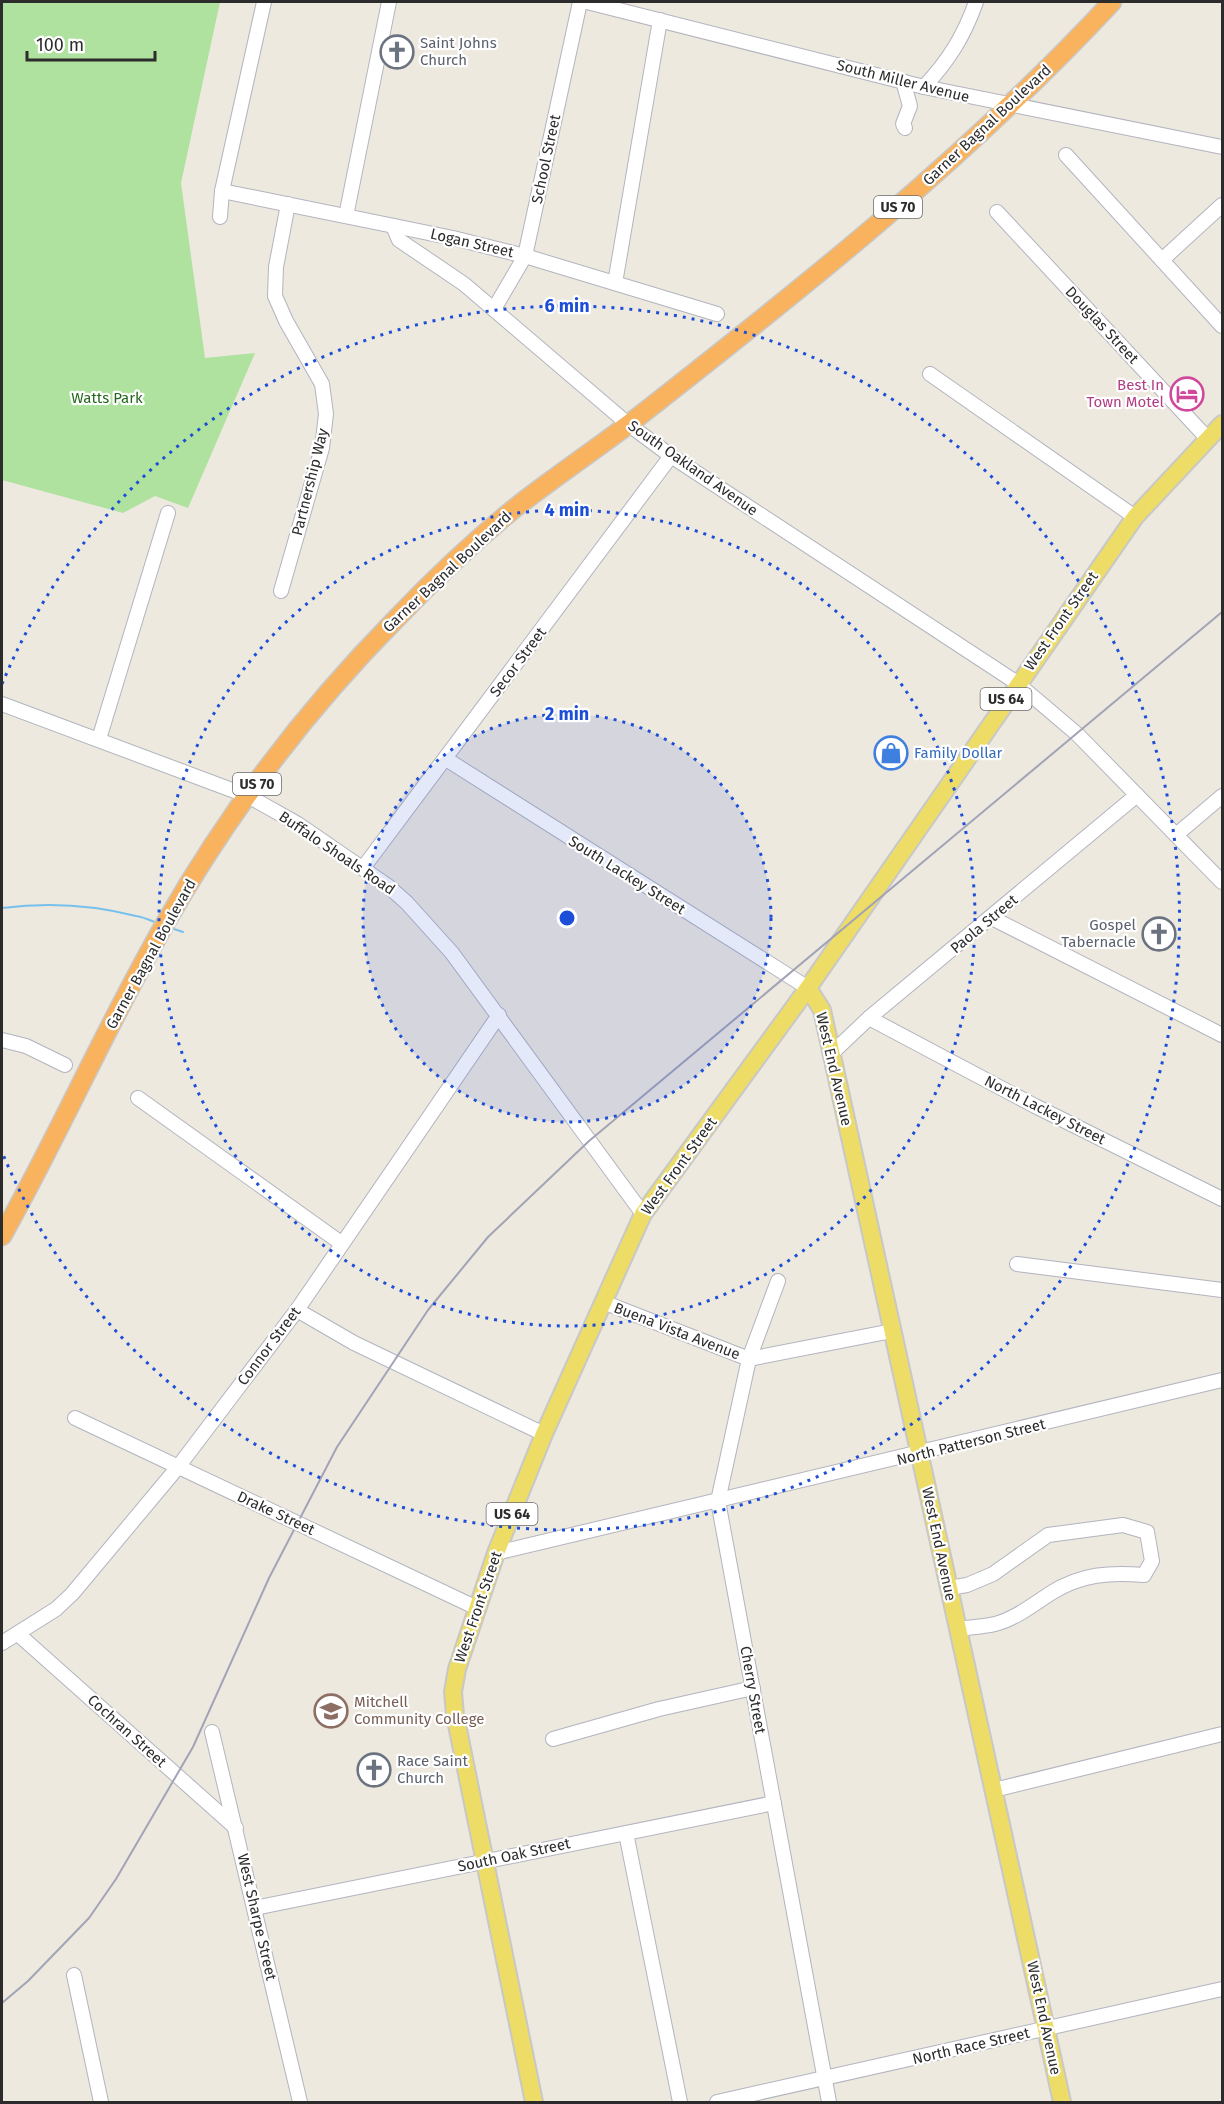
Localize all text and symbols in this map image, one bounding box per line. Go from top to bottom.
scale bar [27,24,154,62]
text: 100 m [36,34,84,56]
church icon: Saint Johns Church [379,34,415,70]
place label: Saint Johns Church [420,34,497,69]
street label: South Miller Avenue [835,56,971,106]
street label: Garner Bagnal Boulevard [919,61,1055,189]
street label: School Street [528,112,564,205]
road number: US 70 [874,196,922,218]
street label: Logan Street [429,225,516,261]
street label: Douglas Street [1062,283,1143,368]
text: 6 min [544,295,590,317]
place label: Best In Town Motel [1087,376,1165,411]
hotel icon: Best In Town Motel [1169,376,1205,412]
park label: Watts Park [71,389,143,407]
street label: South Oakland Avenue [625,416,761,520]
street label: Partnership Way [288,426,332,538]
text: 4 min [544,499,590,521]
street label: Garner Bagnal Boulevard [379,508,515,636]
street label: West Front Street [1020,568,1102,674]
street label: Secor Street [486,623,550,700]
road number: US 64 [980,688,1032,710]
text: 2 min [545,703,589,725]
shop icon: Family Dollar [873,735,909,771]
place label: Family Dollar [914,744,1003,762]
road number: US 70 [233,773,281,795]
street label: Buffalo Shoals Road [276,807,398,899]
street label: South Lackey Street [565,832,689,918]
street label: Garner Bagnal Boulevard [102,876,200,1032]
street label: Paola Street [947,890,1022,957]
centre of rings [557,908,577,928]
place label: Gospel Tabernacle [1061,916,1137,951]
church icon: Gospel Tabernacle [1141,916,1177,952]
street label: West End Avenue [812,1010,856,1128]
street label: North Lackey Street [982,1072,1109,1149]
street label: West Front Street [637,1113,721,1218]
street label: Buena Vista Avenue [611,1299,743,1363]
street label: Connor Street [234,1303,305,1389]
street label: North Patterson Street [895,1415,1048,1469]
street label: West End Avenue [918,1485,960,1603]
street label: Drake Street [234,1487,318,1539]
road number: US 64 [486,1503,538,1525]
street label: West Front Street [451,1548,506,1665]
street label: Cherry Street [736,1645,770,1736]
street label: Cochran Street [84,1691,170,1771]
school or university icon: Mitchell Community College [313,1693,349,1729]
place label: Mitchell Community College [354,1693,485,1728]
church icon: Race Saint Church [356,1752,392,1788]
place label: Race Saint Church [397,1752,468,1787]
street label: South Oak Street [456,1834,572,1876]
street label: West Sharpe Street [234,1852,280,1983]
street label: West End Avenue [1023,1959,1065,2077]
street label: North Race Street [911,2024,1032,2068]

